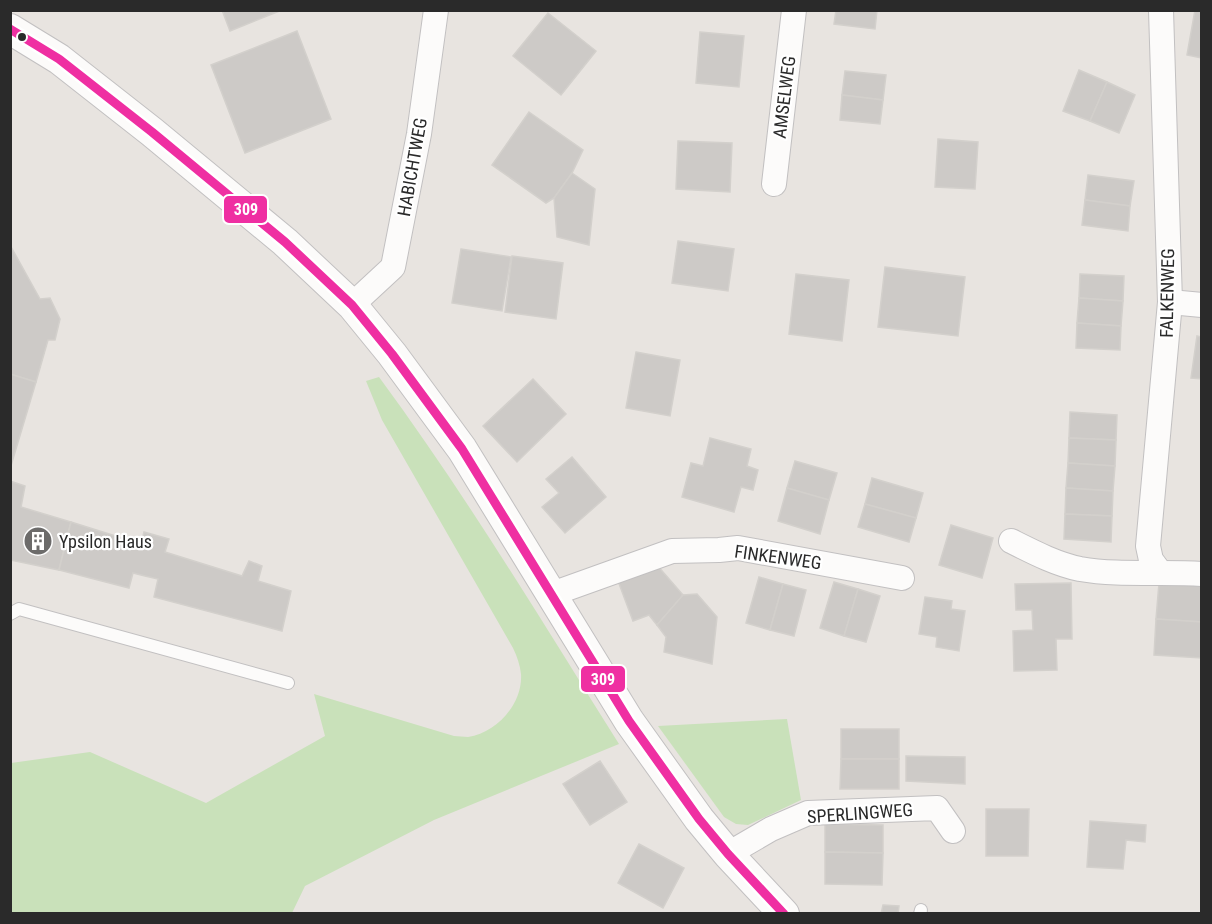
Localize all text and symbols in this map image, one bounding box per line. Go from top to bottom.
unlabelled marker [16,31,28,43]
street label: AMSELWEG [769,55,799,139]
street label: HABICHTWEG [393,116,431,218]
line badge: 309 [223,195,268,224]
text: 309 [234,200,258,219]
street label: FALKENWEG [1156,248,1178,338]
building icon: Ypsilon Haus [22,525,54,557]
place label: Ypsilon Haus [59,531,152,552]
street label: FINKENWEG [733,541,823,573]
line badge: 309 [580,665,626,693]
text: 309 [591,670,615,689]
street label: SPERLINGWEG [806,799,914,827]

